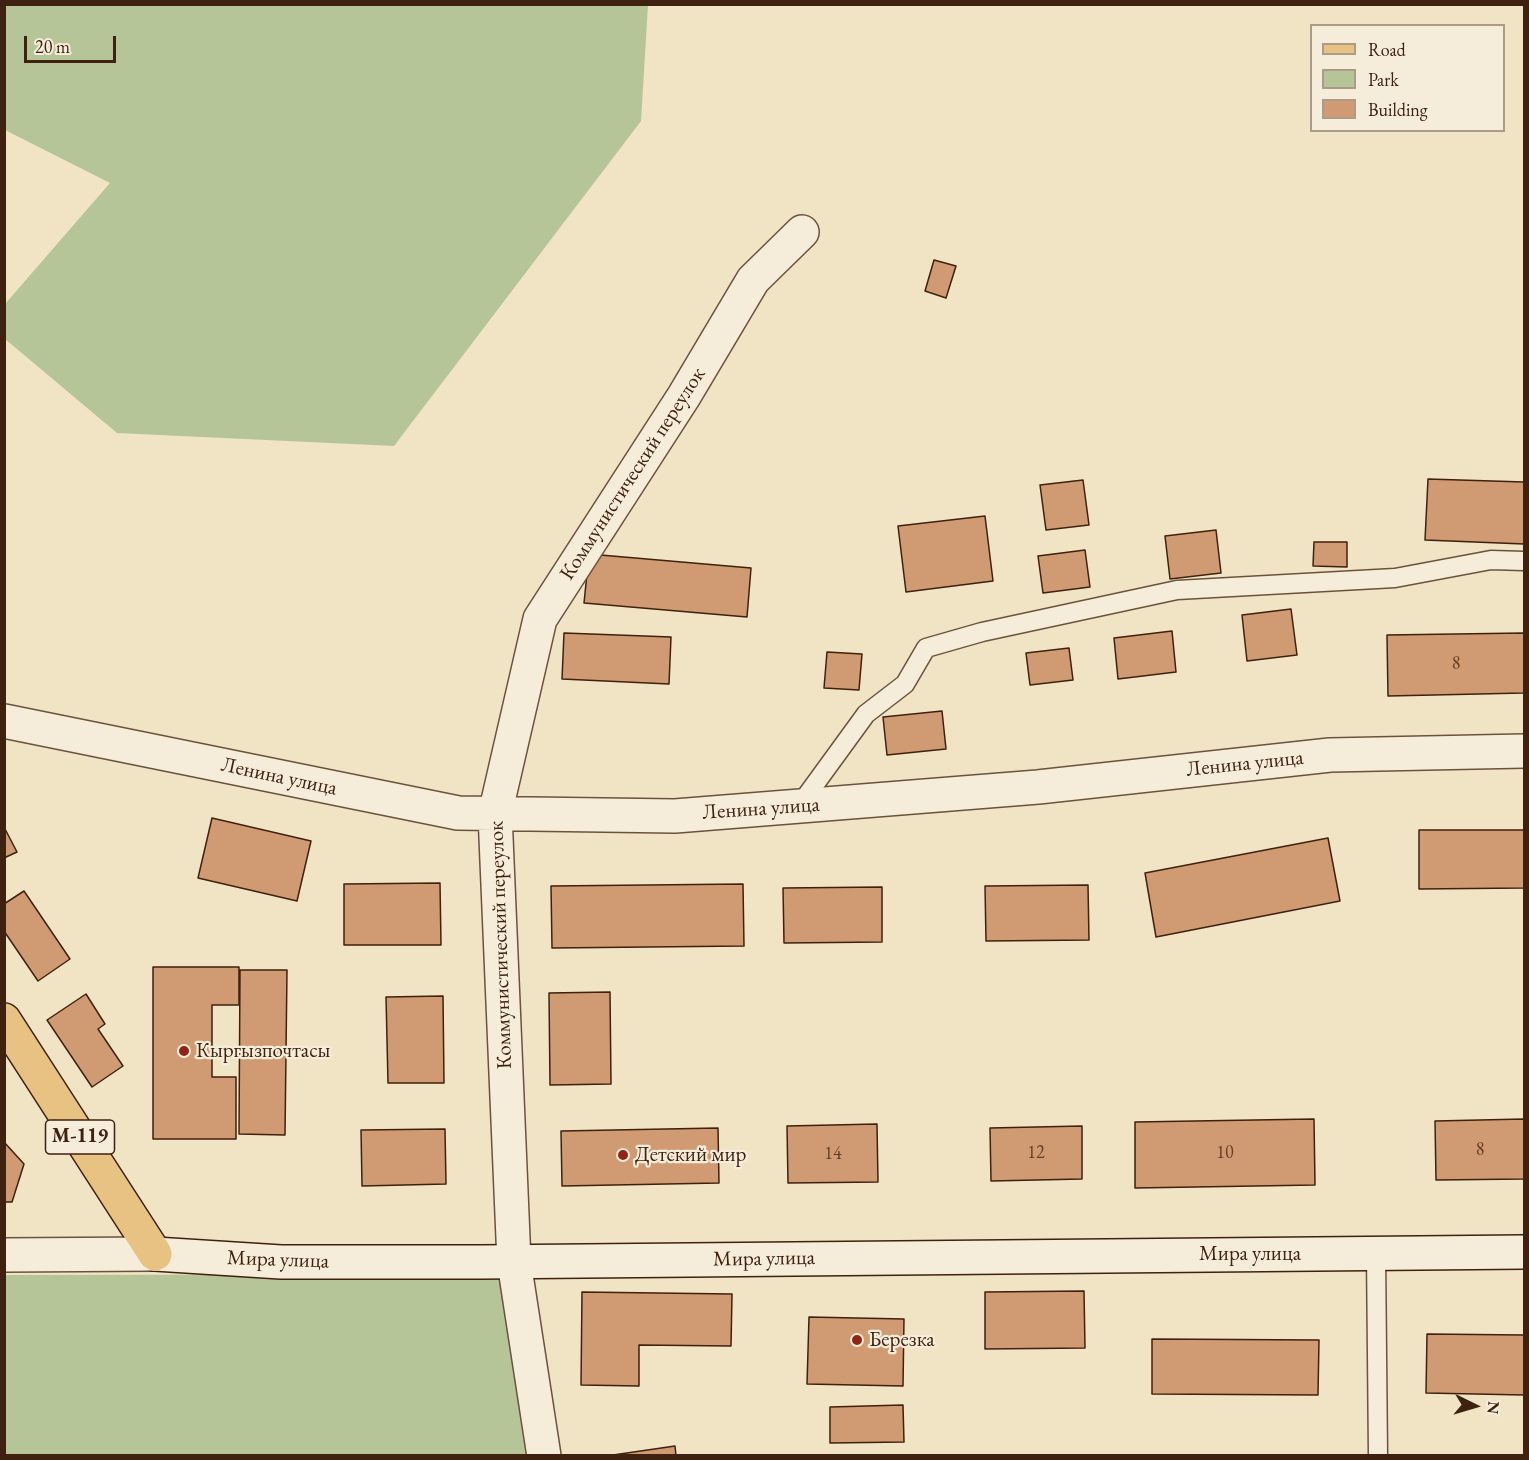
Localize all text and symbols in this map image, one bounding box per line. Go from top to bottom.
scale bar [27,24,118,62]
legend [1310,24,1505,132]
text: 20 m [35,35,70,58]
text: Road [1368,38,1406,61]
text: Park [1368,68,1399,91]
text: Building [1368,98,1428,121]
street label: Коммунистический переулок [555,363,711,585]
house number: 8 [1452,653,1460,675]
street label: Ленина улица [1185,745,1305,783]
street label: Ленина улица [219,752,339,802]
street label: Ленина улица [701,792,821,826]
street label: Коммунистический переулок [484,820,518,1070]
place label: Кыргызпочтасы [196,1038,330,1064]
marker: Кыргызпочтасы [177,1044,191,1058]
road number: М-119 [46,1120,115,1154]
house number: 8 [1476,1139,1484,1161]
place label: Детский мир [635,1142,746,1168]
house number: 12 [1027,1142,1045,1164]
house number: 10 [1216,1142,1234,1164]
house number: 14 [824,1143,842,1165]
marker: Детский мир [616,1148,630,1162]
street label: Мира улица [1199,1241,1301,1267]
street label: Мира улица [227,1246,329,1274]
street label: Мира улица [713,1246,815,1272]
place label: Березка [869,1327,935,1353]
marker: Березка [850,1333,864,1347]
north arrow [1445,1376,1505,1436]
text: N [1482,1400,1504,1415]

